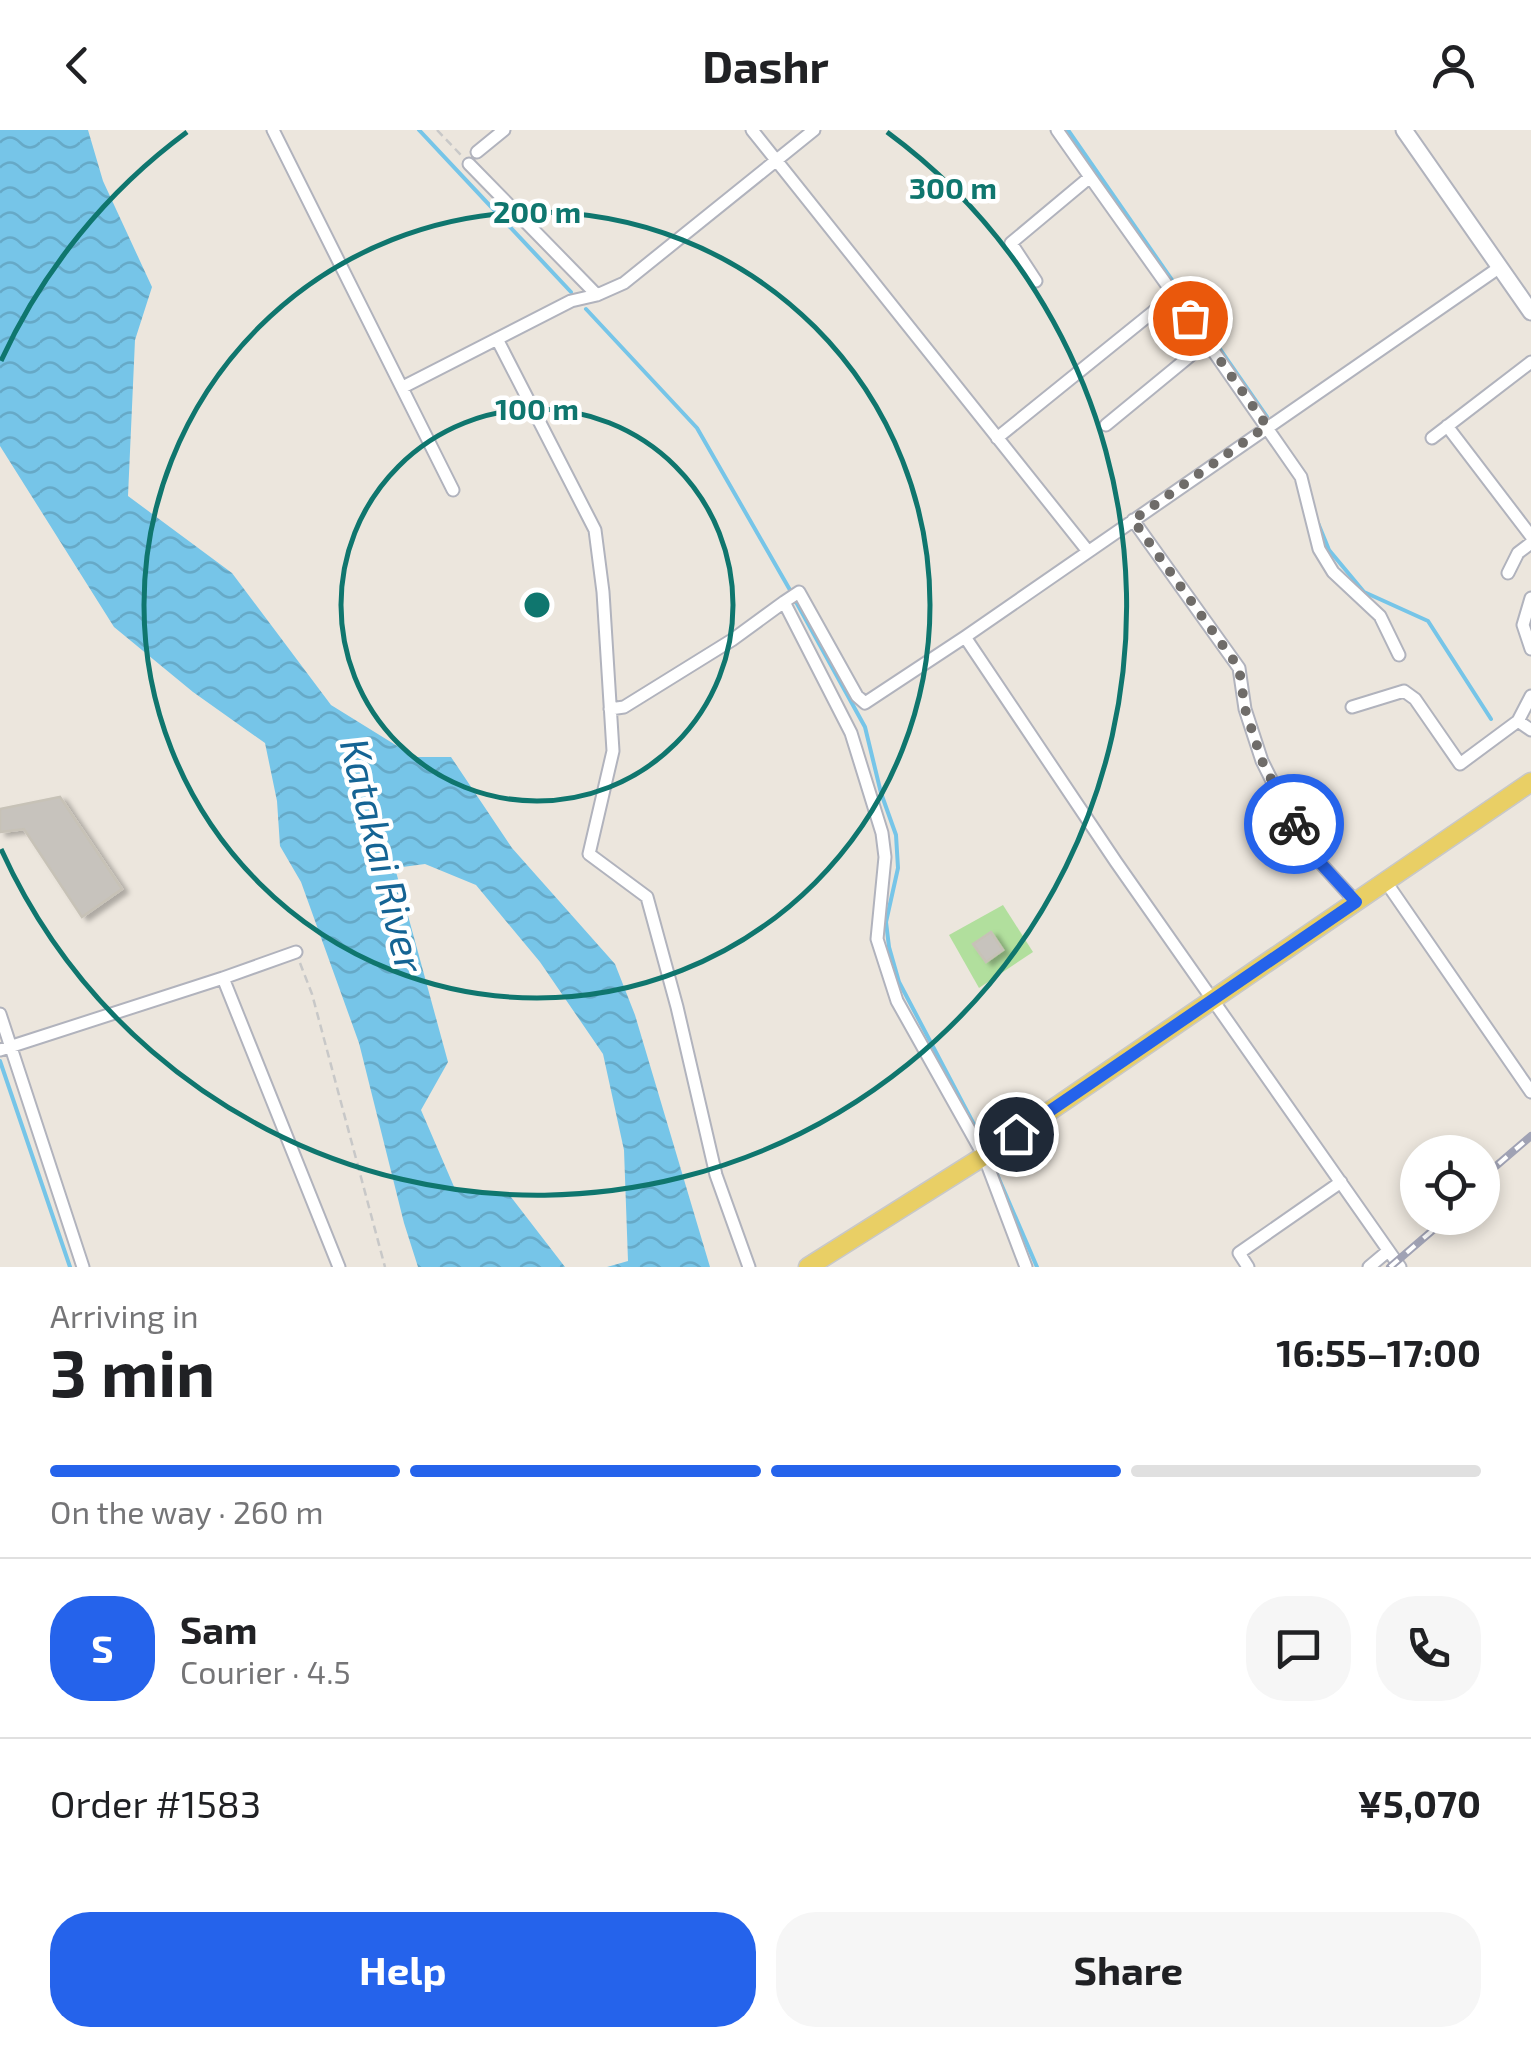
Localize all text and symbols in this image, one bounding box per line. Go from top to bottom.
icon: back [50,38,105,93]
text: Dashr [702,38,829,92]
icon: person [1426,38,1481,93]
text: 300 m [909,169,997,205]
text: 200 m [493,193,581,229]
pin [1148,276,1233,361]
icon: bag [1163,291,1218,346]
text: 100 m [495,390,579,426]
centre of rings [519,587,555,623]
water label: Katakai River [332,733,437,978]
courier [1244,774,1344,874]
icon: bike [1267,797,1322,852]
pin [974,1092,1059,1177]
icon: home [989,1107,1044,1162]
map controls [1400,1135,1500,1235]
button: locate [1400,1135,1500,1235]
text: Arriving in [50,1296,199,1334]
text: 16:55–17:00 [1276,1329,1481,1375]
text: 3 min [50,1332,215,1410]
text: On the way · 260 m [50,1492,324,1530]
button: chat [1246,1596,1351,1701]
button: phone [1376,1596,1481,1701]
text: Sam [180,1606,257,1652]
text: S [91,1625,114,1671]
text: Courier · 4.5 [180,1652,351,1690]
text: Order #1583 [50,1780,261,1826]
text: ¥5,070 [1358,1780,1481,1826]
button: Help [50,1912,756,2027]
button: Share [776,1912,1481,2027]

